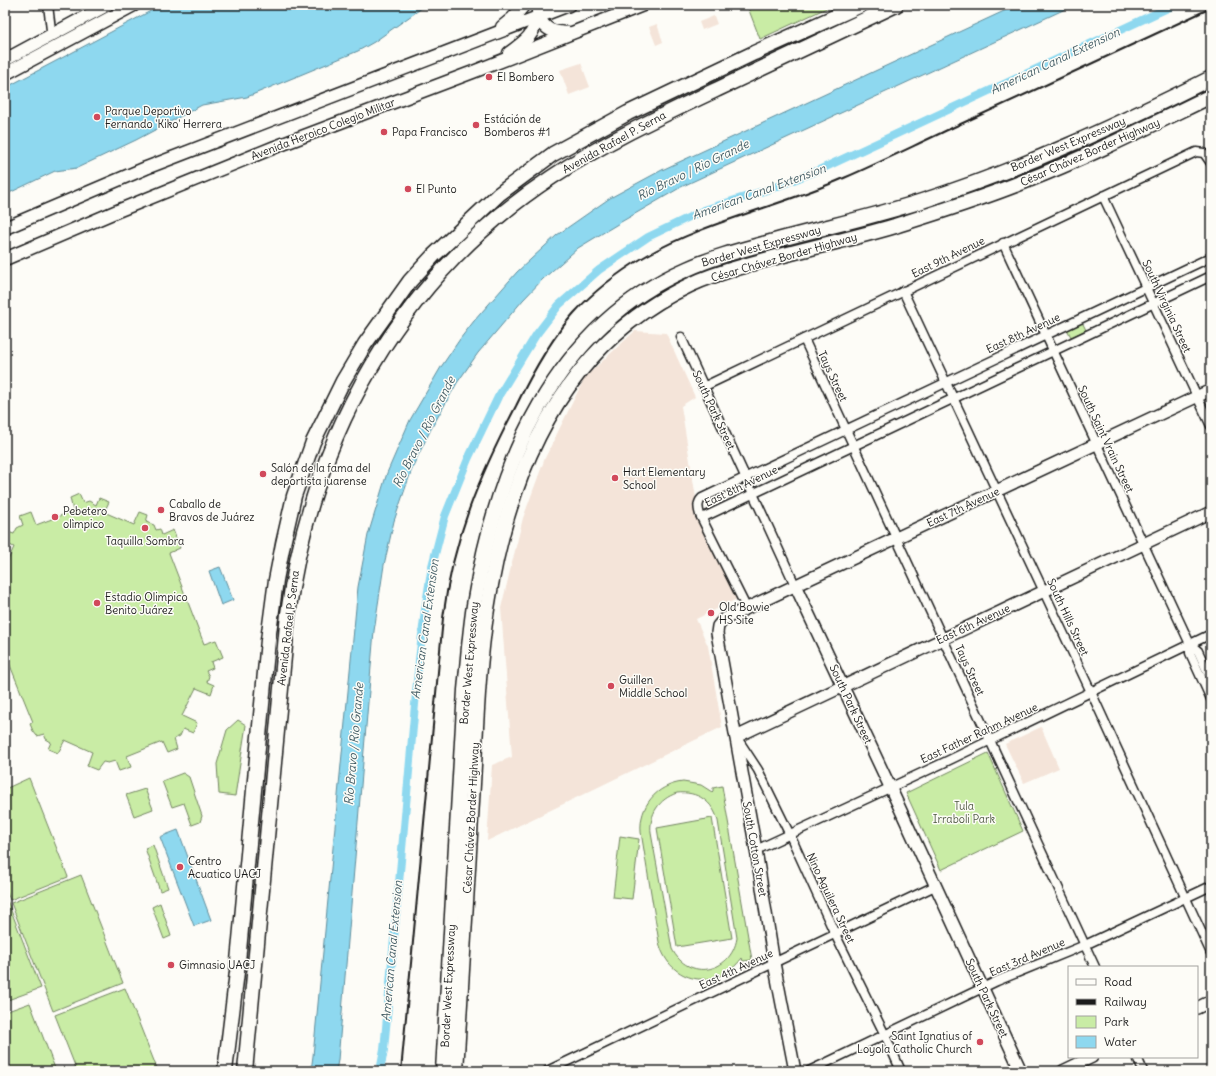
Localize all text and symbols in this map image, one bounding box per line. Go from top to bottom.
water label: American Canal Extension [988,24,1123,97]
place label: El Bombero [497,70,554,84]
marker: El Bombero [484,72,494,82]
street label: Avenida Heroico Colegio Militar [249,95,398,163]
place label: Parque Deportivo Fernando 'Kiko' Herrera [105,104,222,131]
street label: Avenida Rafael P. Serna [560,108,668,176]
marker: Parque Deportivo Fernando 'Kiko' Herrera [92,112,102,122]
place label: Estáción de Bomberos #1 [484,112,550,139]
street label: Border West Expressway [1008,113,1128,175]
street label: César Chávez Border Highway [1018,115,1162,189]
marker: Estáción de Bomberos #1 [471,120,481,130]
place label: Papa Francisco [392,125,467,139]
marker: Papa Francisco [379,127,389,137]
water label: Río Bravo / Rio Grande [634,135,753,203]
water label: American Canal Extension [690,160,829,223]
place label: El Punto [416,182,457,196]
marker: El Punto [403,184,413,194]
street label: Border West Expressway [700,222,822,270]
street label: César Chávez Border Highway [709,229,859,285]
street label: East 9th Avenue [909,233,987,281]
street label: South Virginia Street [1139,257,1195,355]
street label: East 8th Avenue [984,310,1062,356]
street label: Tays Street [815,348,851,404]
street label: South Park Street [689,368,739,452]
water label: Río Bravo / Rio Grande [389,372,459,490]
street label: South Saint Vrain Street [1075,383,1137,495]
place label: Salón de la fama del deportista juarense [271,461,370,488]
street label: East 8th Avenue [702,462,780,510]
place label: Hart Elementary School [623,465,705,492]
marker: Salón de la fama del deportista juarense [258,469,268,479]
marker: Hart Elementary School [610,473,620,483]
street label: East 7th Avenue [924,484,1002,530]
place label: Caballo de Bravos de Juárez [169,497,255,524]
place label: Pebetero olìmpico [63,504,107,531]
marker: Caballo de Bravos de Juárez [156,505,166,515]
marker: Pebetero olìmpico [50,512,60,522]
marker: Taquilla Sombra [140,523,150,533]
place label: Taquilla Sombra [106,534,184,548]
water label: American Canal Extension [407,557,442,700]
street label: Avenida Rafael P. Serna [274,570,302,686]
street label: South Hills Street [1044,576,1092,658]
place label: Estadio Olimpico Benito Juárez [105,590,188,617]
marker: Estadio Olimpico Benito Juárez [92,598,102,608]
place label: Old Bowie HS Site [719,600,770,627]
street label: Border West Expressway [457,601,481,725]
street label: East 6th Avenue [934,601,1012,647]
marker: Old Bowie HS Site [706,608,716,618]
street label: Tays Street [952,642,988,698]
street label: South Park Street [826,662,876,746]
place label: Guillen Middle School [619,673,687,700]
water label: Río Bravo / Rio Grande [341,681,366,806]
marker: Guillen Middle School [606,681,616,691]
street label: East Father Rahm Avenue [918,700,1040,766]
street label: César Chávez Border Highway [460,742,482,894]
park label: Tula Irraboli Park [933,799,996,826]
street label: South Cotton Street [740,800,770,898]
street label: Nino Aguilera Street [804,850,858,946]
place label: Centro Acuatico UACJ [188,854,262,881]
marker: Centro Acuatico UACJ [175,862,185,872]
water label: American Canal Extension [378,879,405,1022]
street label: Border West Expressway [438,924,458,1048]
street label: East 3rd Avenue [987,935,1067,979]
street label: East 4th Avenue [697,946,775,992]
street label: South Park Street [962,956,1012,1040]
place label: Gimnasio UACJ [179,958,256,972]
marker: Gimnasio UACJ [166,960,176,970]
legend [1068,966,1198,1058]
text: Road [1104,974,1132,989]
text: Railway [1104,994,1147,1009]
text: Park [1104,1014,1129,1029]
place label: Saint Ignatius of Loyola Catholic Church [857,1029,972,1056]
text: Water [1104,1034,1137,1049]
marker: Saint Ignatius of Loyola Catholic Church [975,1037,985,1047]

